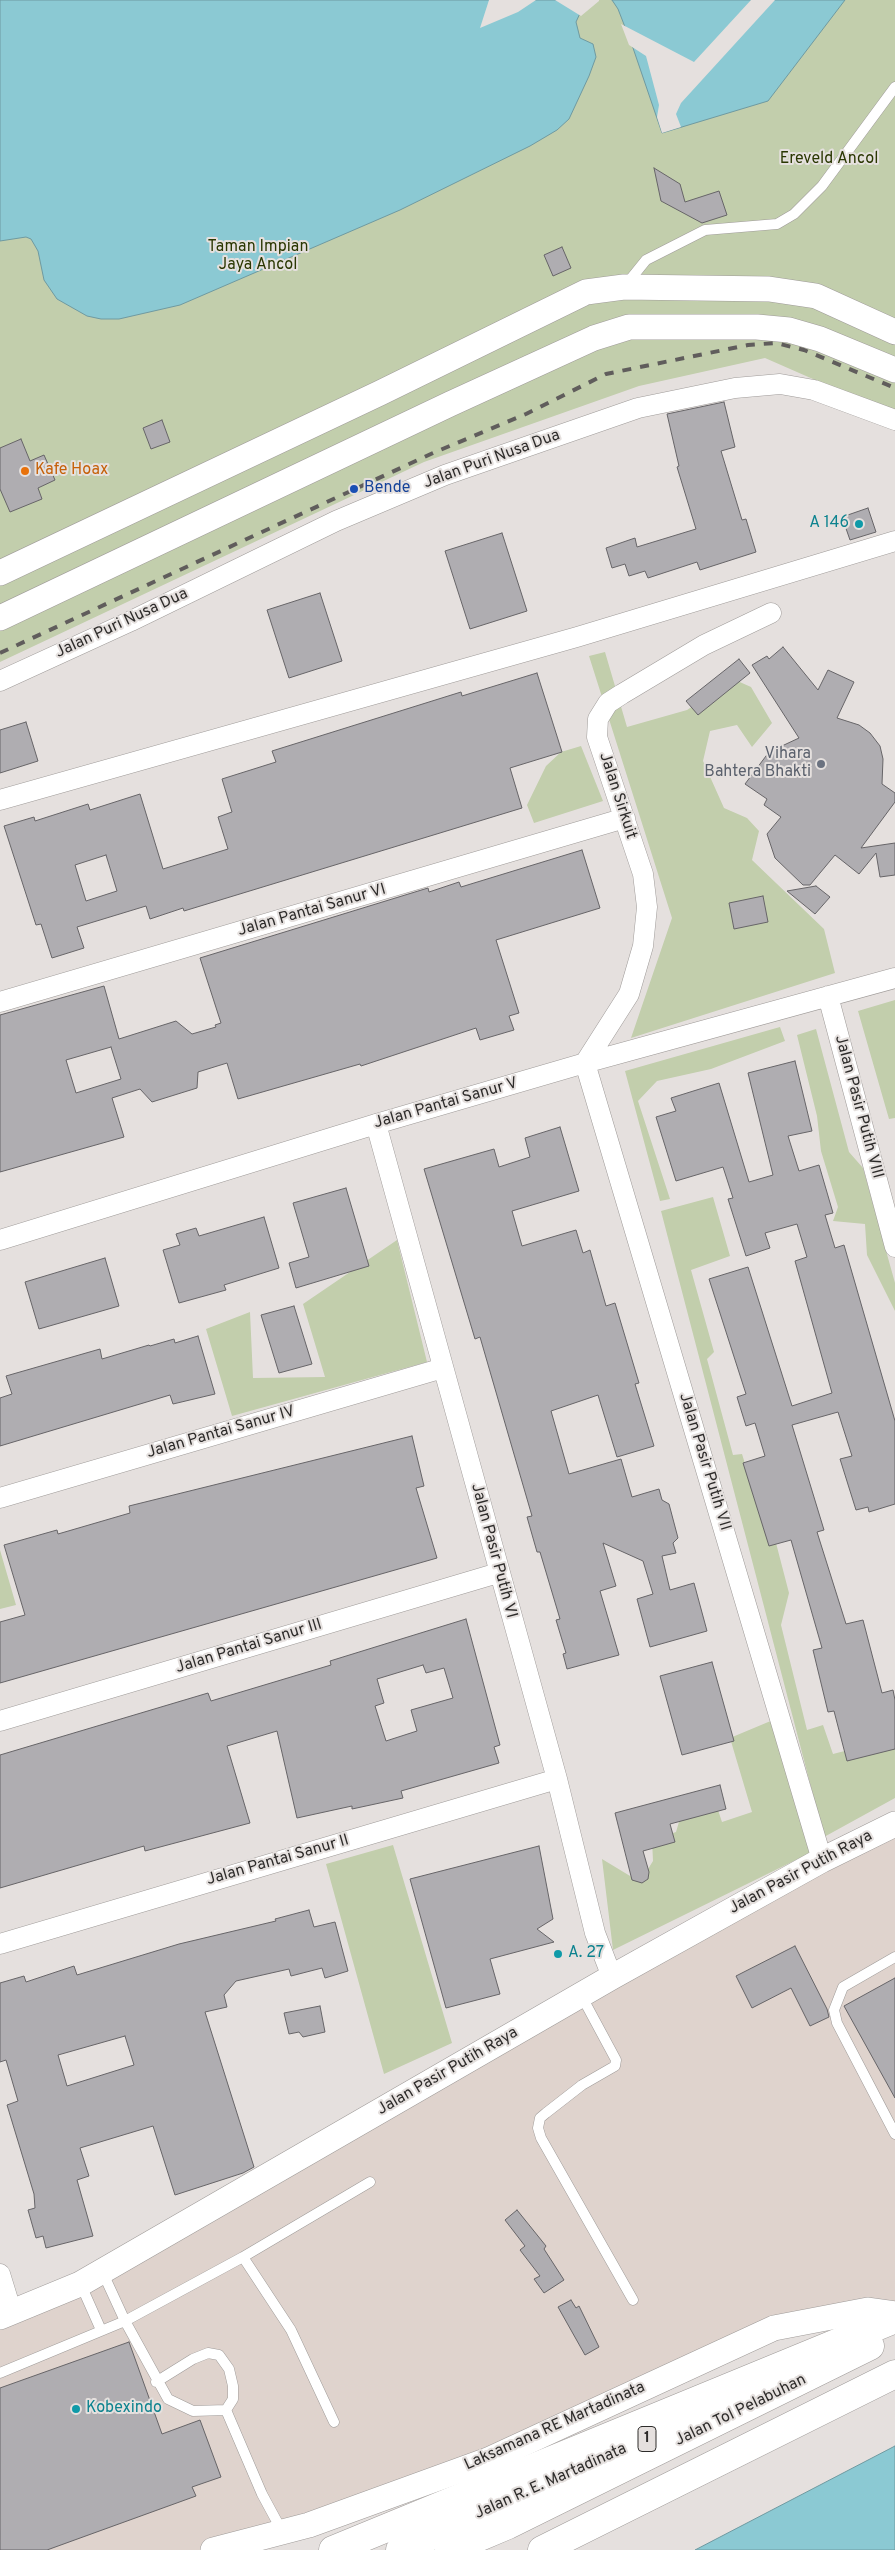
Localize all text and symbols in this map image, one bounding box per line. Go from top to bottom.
park label: Ereveld Ancol [780,150,878,170]
park label: Taman Impian Jaya Ancol [208,238,308,276]
street label: Jalan Puri Nusa Dua [421,426,563,494]
place label: Kafe Hoax [35,461,108,481]
marker: Kafe Hoax [19,465,31,477]
place label: Bende [364,479,410,499]
marker: Bende [348,483,360,495]
place label: A 146 [809,514,849,534]
marker: A 146 [853,518,865,530]
street label: Jalan Puri Nusa Dua [53,585,191,663]
place label: Vihara Bahtera Bhakti [704,745,811,783]
street label: Jalan Sirkuit [594,750,640,842]
marker: Vihara Bahtera Bhakti [815,758,827,770]
street label: Jalan Pantai Sanur VI [236,881,388,941]
street label: Jalan Pasir Putih VIII [830,1033,886,1181]
street label: Jalan Pantai Sanur V [372,1074,520,1134]
street label: Jalan Pasir Putih VII [674,1391,734,1533]
street label: Jalan Pantai Sanur IV [145,1403,297,1463]
street label: Jalan Pasir Putih VI [466,1481,520,1621]
street label: Jalan Pantai Sanur III [174,1616,324,1678]
street label: Jalan Pasir Putih Raya [726,1827,876,1919]
street label: Jalan Pantai Sanur II [205,1831,351,1891]
place label: A. 27 [568,1944,604,1964]
marker: A. 27 [552,1948,564,1960]
street label: Jalan Pasir Putih Raya [374,2024,522,2120]
street label: Jalan Tol Pelabuhan [672,2371,810,2451]
street label: Laksamana RE Martadinata [462,2378,648,2476]
place label: Kobexindo [86,2399,162,2419]
marker: Kobexindo [70,2403,82,2415]
road number: 1 [638,2426,656,2452]
street label: Jalan R. E. Martadinata [472,2440,630,2524]

